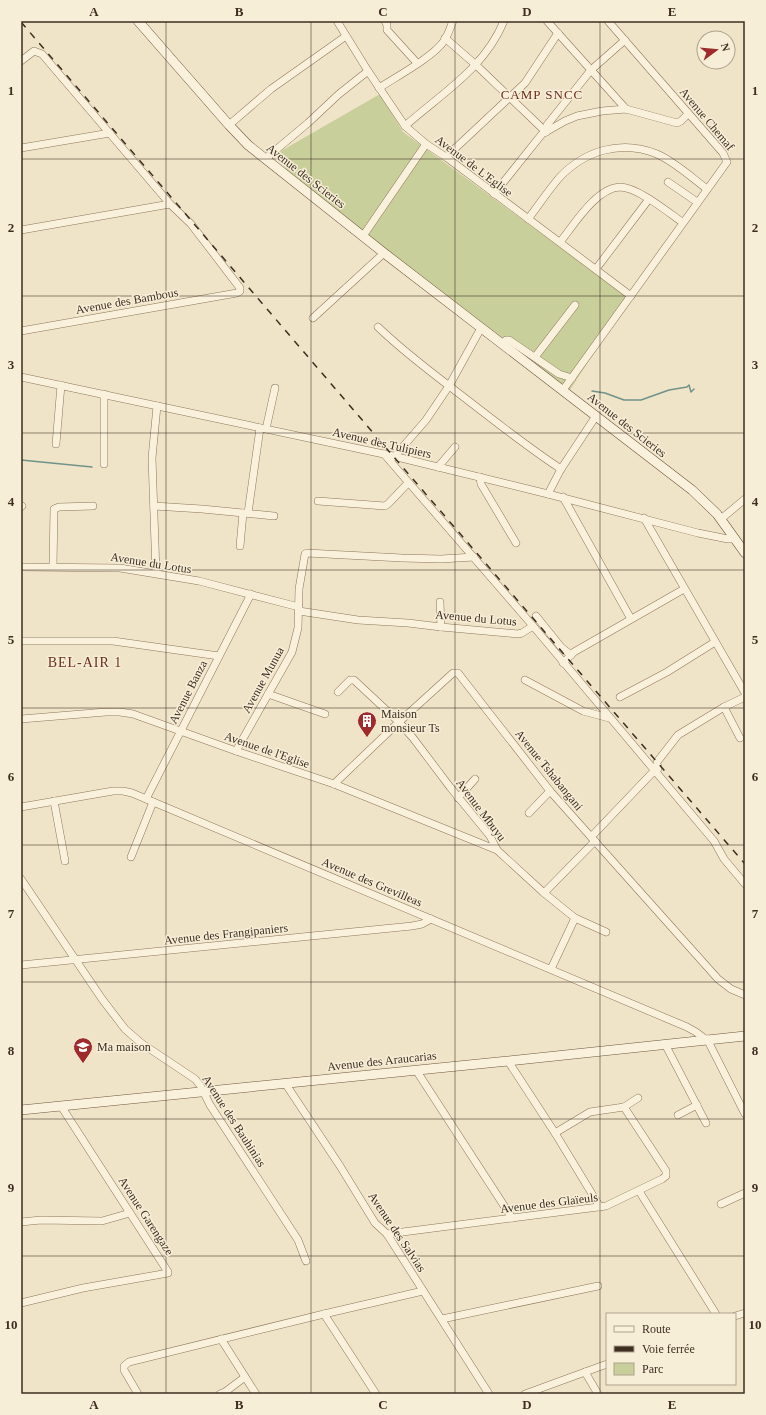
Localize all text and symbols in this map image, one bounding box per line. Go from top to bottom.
text: A [89,4,99,19]
text: B [235,4,244,19]
text: C [378,4,388,19]
text: D [522,4,532,19]
text: E [668,4,676,19]
north arrow [696,30,736,70]
text: N [719,42,732,53]
text: 1 [8,83,14,98]
text: 1 [752,83,758,98]
street label: Avenue Chemaf [677,85,737,153]
district label: CAMP SNCC [501,87,583,102]
street label: Avenue de L'Eglise [433,132,515,200]
street label: Avenue des Scieries [264,141,349,211]
text: 2 [8,220,14,235]
text: 2 [752,220,758,235]
street label: Avenue des Bambous [75,285,180,317]
text: 3 [8,357,15,372]
text: 3 [752,357,759,372]
street label: Avenue des Scieries [585,390,670,460]
street label: Avenue des Tulipiers [331,425,433,461]
text: 4 [8,494,15,509]
text: 4 [752,494,759,509]
street label: Avenue du Lotus [110,550,193,576]
street label: Avenue du Lotus [435,607,518,629]
text: 5 [8,632,15,647]
text: 5 [752,632,759,647]
street label: Avenue Munua [239,644,287,716]
district label: BEL-AIR 1 [48,655,122,670]
street label: Avenue Banza [166,657,210,726]
place label: Maison monsieur Ts [381,707,440,735]
building icon: Maison monsieur Ts [356,710,378,738]
street label: Avenue Tshabangani [512,727,586,814]
street label: Avenue de l'Eglise [223,729,311,771]
text: 6 [8,769,15,784]
text: 6 [752,769,759,784]
street label: Avenue Mbuyu [453,776,509,844]
street label: Avenue des Grevilleas [320,855,425,910]
text: 7 [8,906,15,921]
text: 7 [752,906,759,921]
street label: Avenue des Frangipaniers [163,921,289,947]
school or university icon: Ma maison [72,1036,94,1064]
place label: Ma maison [97,1040,151,1054]
text: 8 [8,1043,15,1058]
text: 8 [752,1043,759,1058]
street label: Avenue des Araucarias [327,1048,438,1074]
street label: Avenue des Bauhinias [199,1073,269,1170]
street label: Avenue Garengaze [115,1174,177,1258]
text: 9 [8,1180,15,1195]
text: 9 [752,1180,759,1195]
street label: Avenue des Salvias [365,1189,429,1275]
street label: Avenue des Glaïeuls [499,1190,599,1216]
legend [606,1313,736,1385]
text: 10 [5,1317,18,1332]
text: 10 [749,1317,762,1332]
text: Route [642,1322,671,1336]
text: Voie ferrée [642,1342,695,1356]
text: Parc [642,1362,663,1376]
text: A [89,1397,99,1412]
text: B [235,1397,244,1412]
text: C [378,1397,388,1412]
text: D [522,1397,532,1412]
text: E [668,1397,676,1412]

